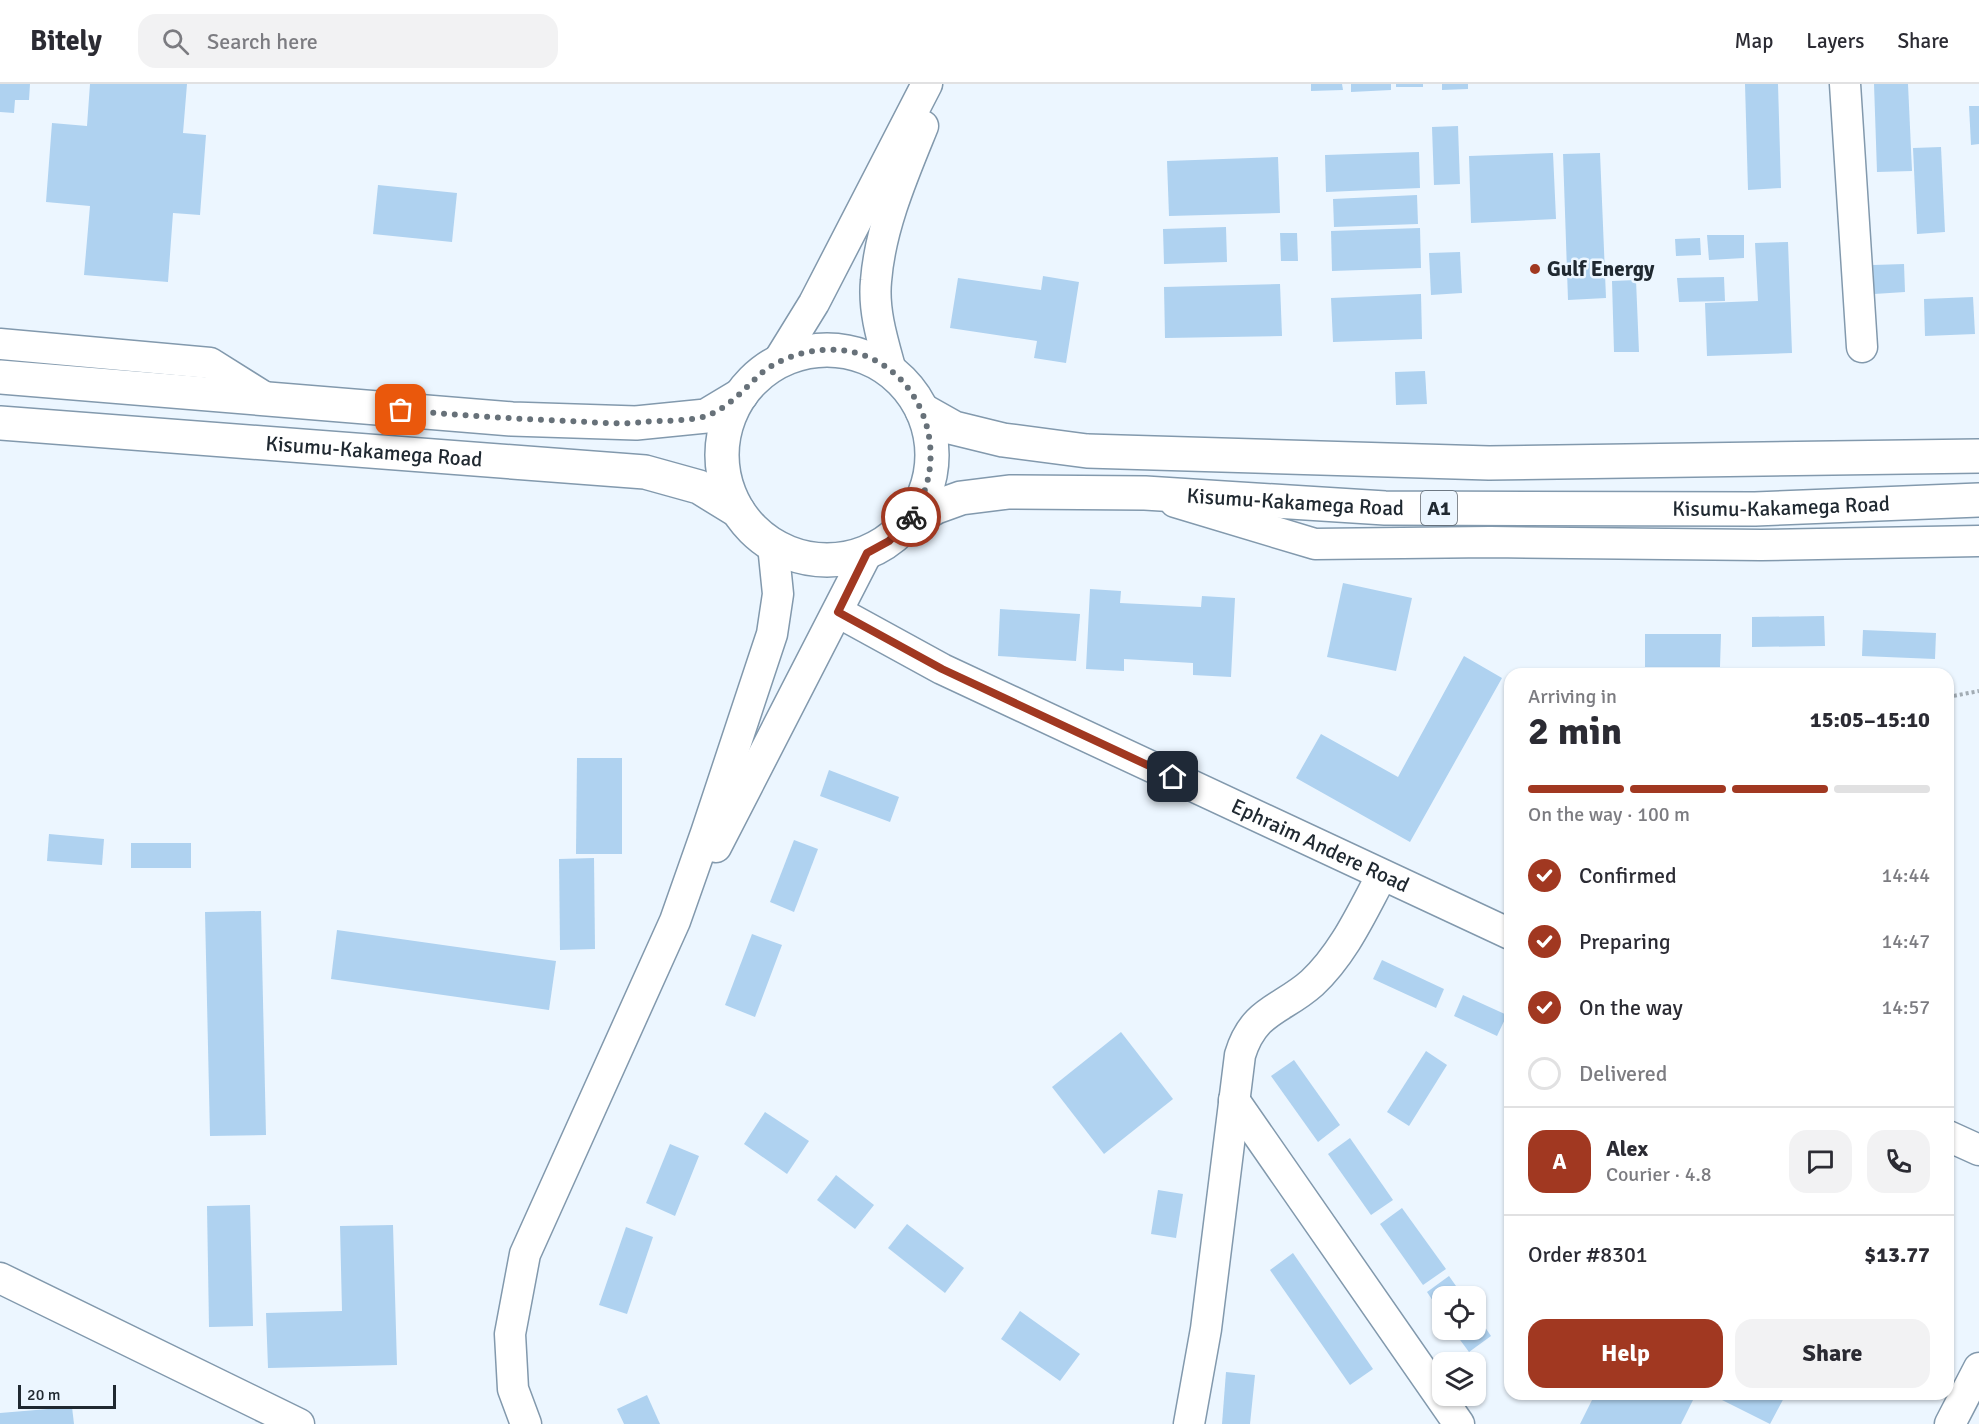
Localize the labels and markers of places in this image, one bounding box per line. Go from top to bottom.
place label: Gulf Energy [1547,256,1655,282]
marker: Gulf Energy [1528,262,1542,276]
pin [375,384,426,435]
pin [1147,751,1198,802]

